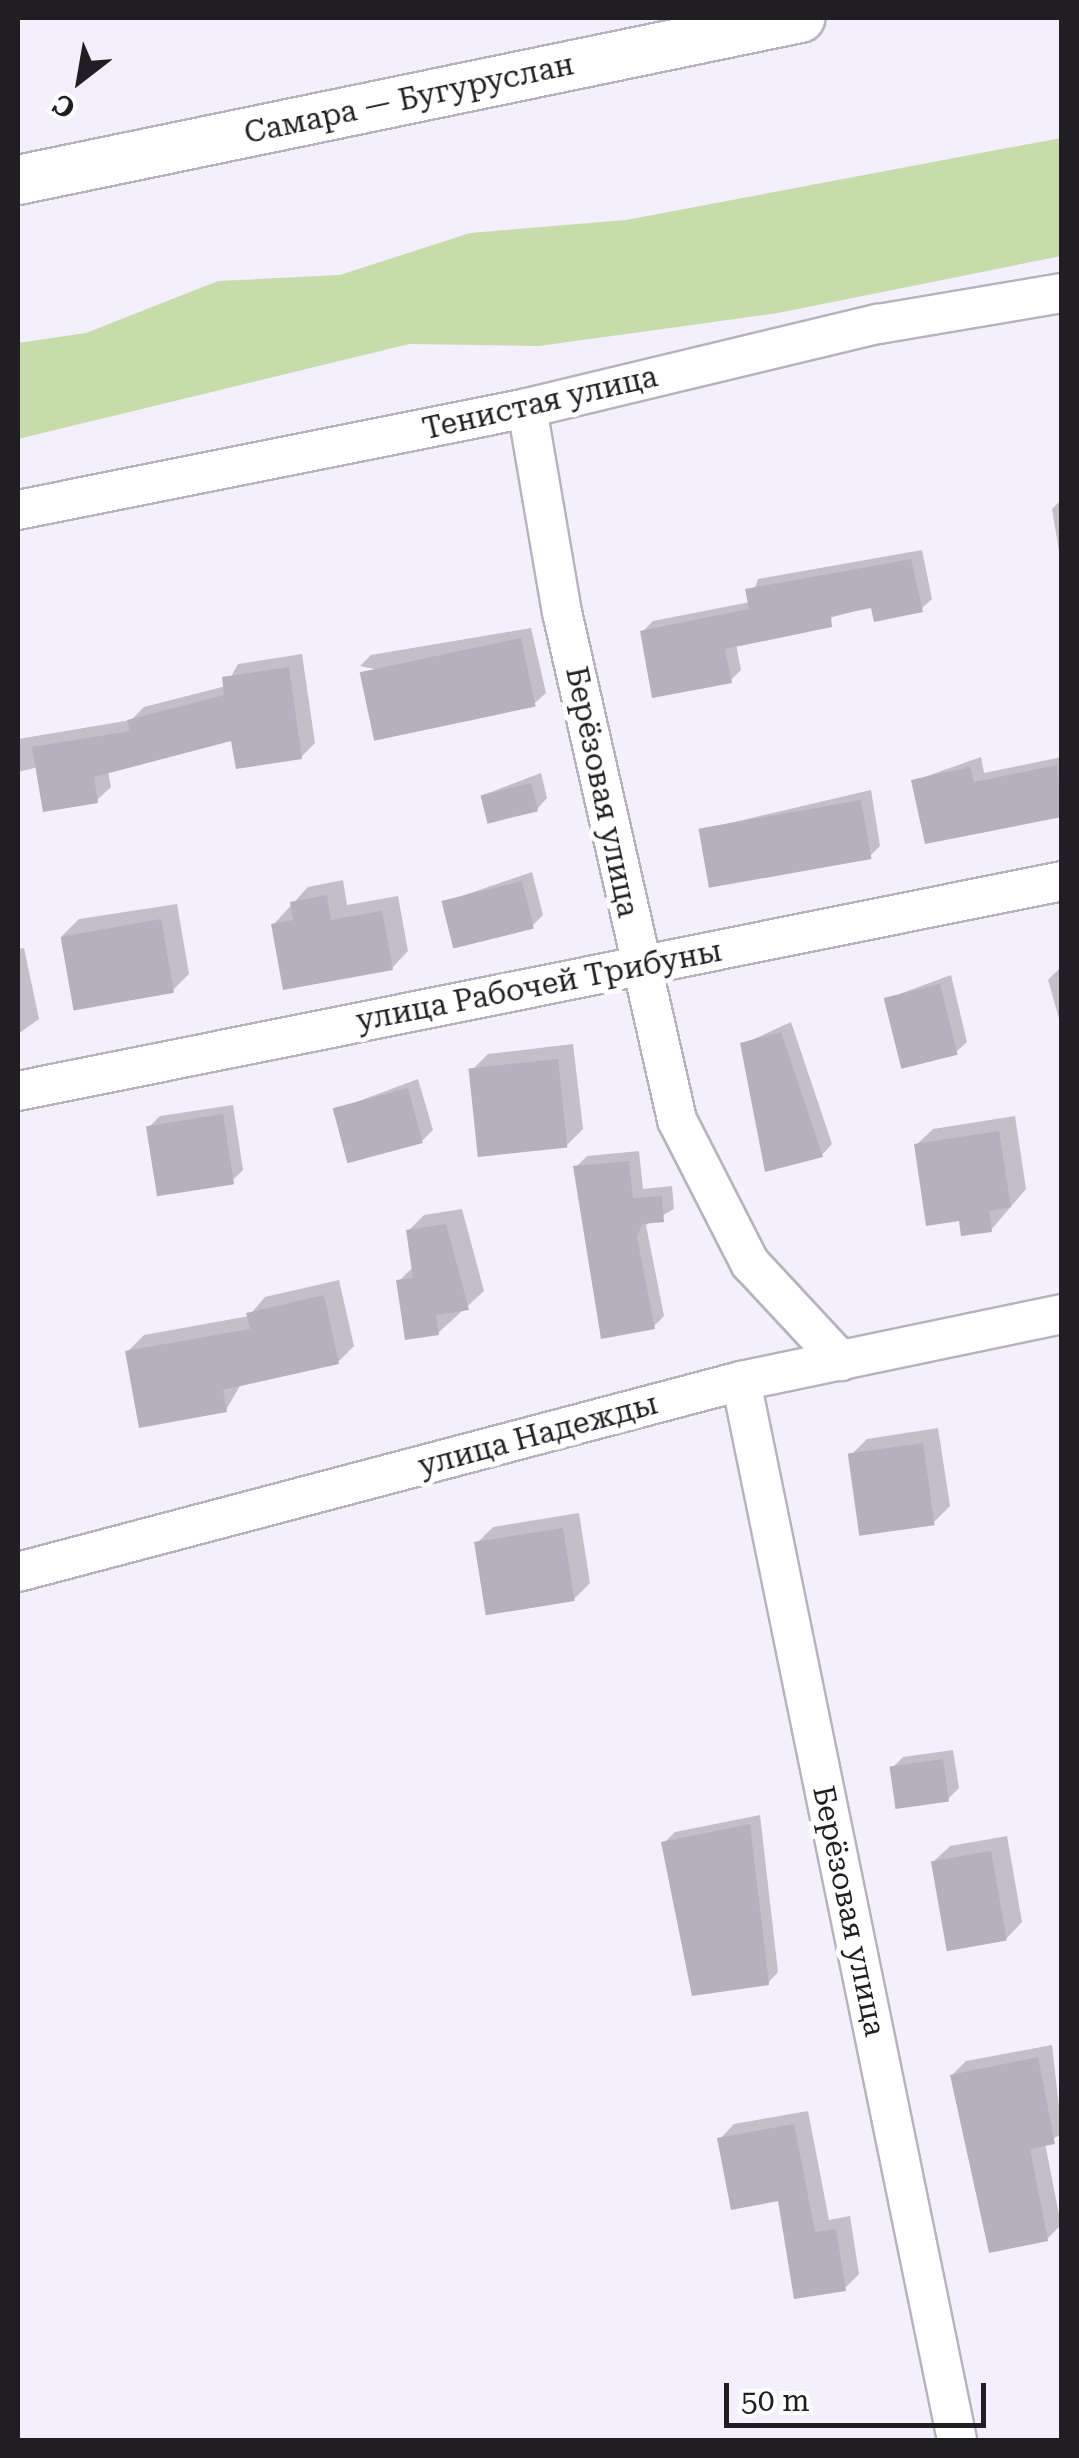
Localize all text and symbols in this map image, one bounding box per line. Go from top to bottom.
north arrow [30,30,130,130]
street label: Самара — Бугуруслан [241,47,577,151]
text: С [47,87,81,125]
street label: Тенистая улица [419,358,661,448]
street label: Берёзовая улица [558,663,646,921]
street label: улица Рабочей Трибуны [353,933,725,1039]
street label: улица Надежды [414,1386,662,1484]
street label: Берёзовая улица [805,1782,893,2040]
scale bar [729,2363,992,2425]
text: 50 m [741,2383,810,2418]

